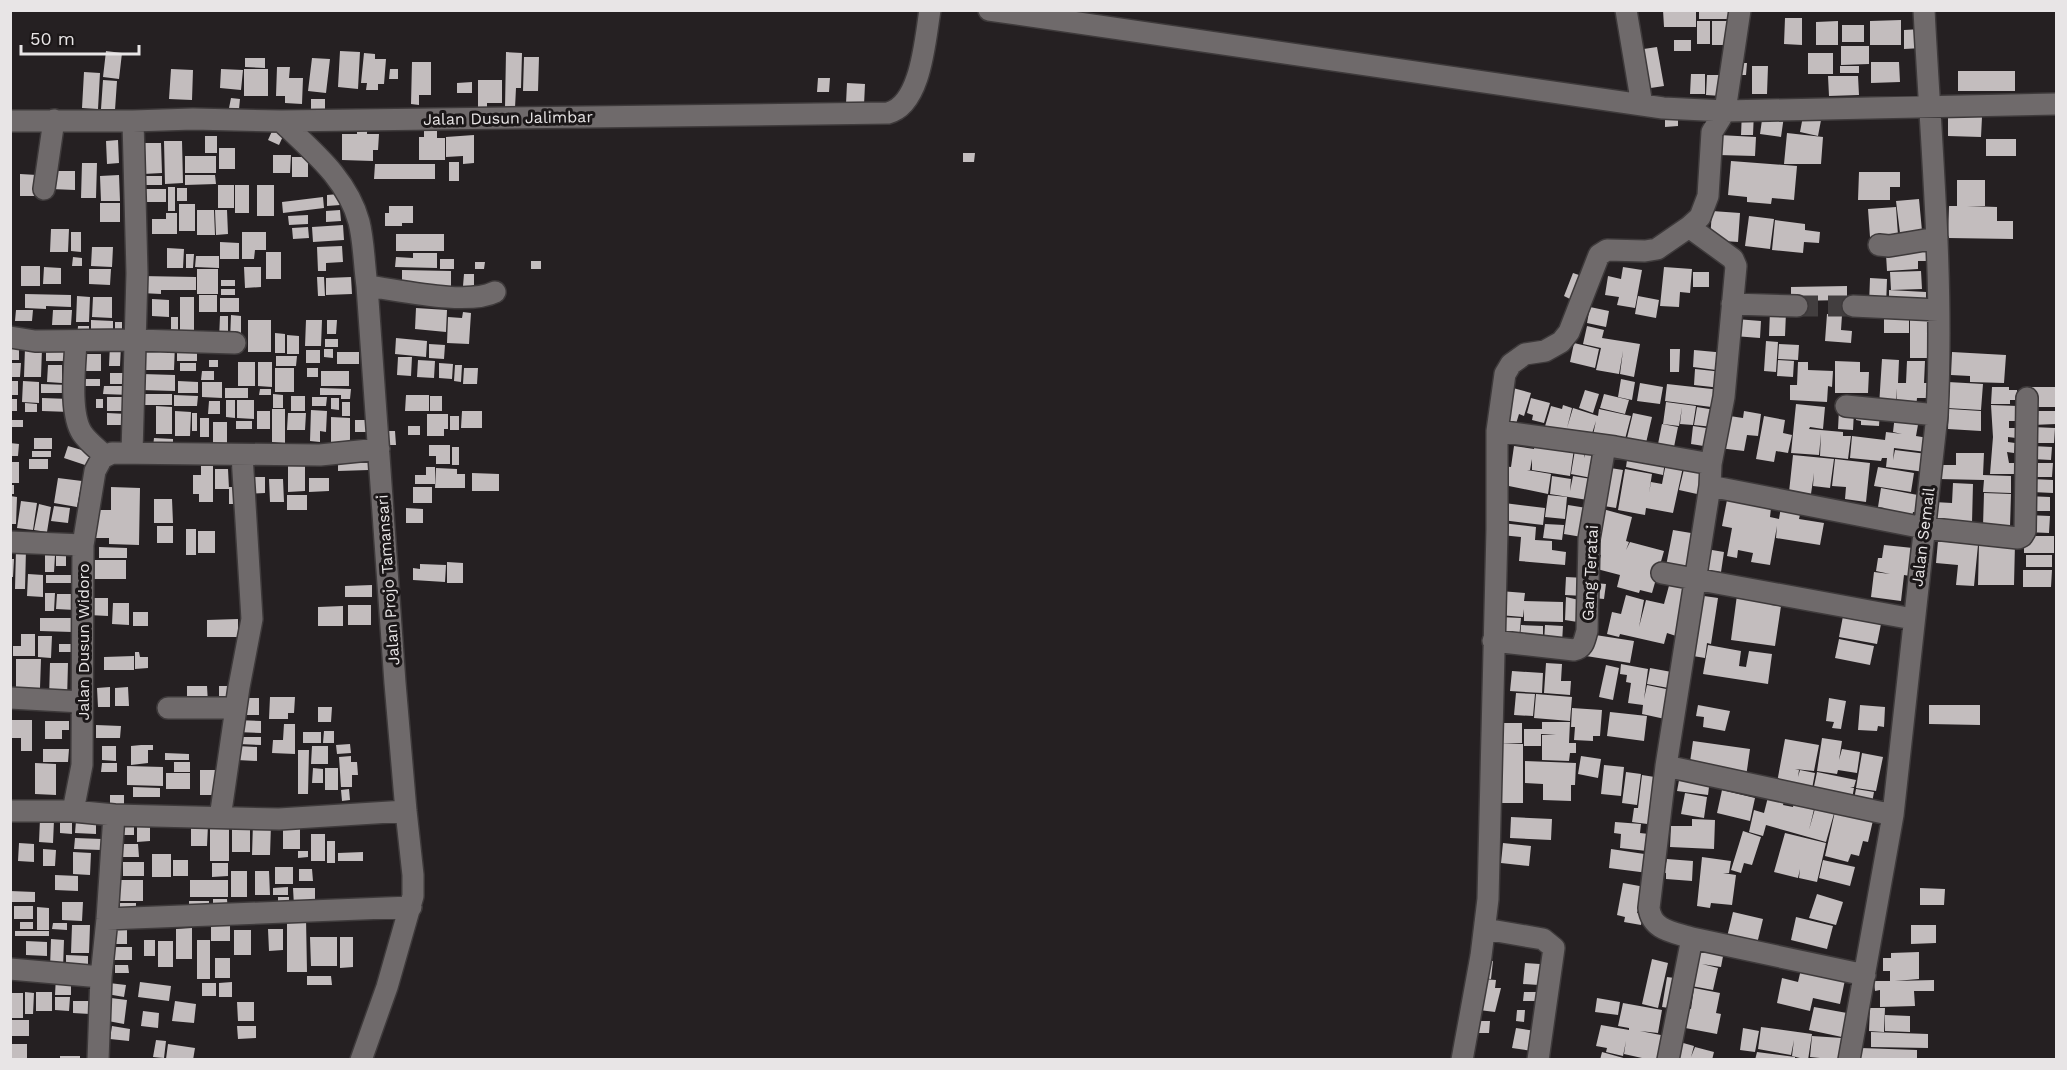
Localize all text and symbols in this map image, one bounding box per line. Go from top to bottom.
scale bar [21,18,140,56]
text: 50 m [30,28,75,49]
street label: Jalan Dusun Jalimbar [423,107,593,129]
street label: Jalan Semail [1907,486,1939,588]
street label: Jalan Projo Tamansari [373,494,403,666]
street label: Gang Teratai [1578,524,1602,622]
street label: Jalan Dusun Widoro [74,564,93,720]

